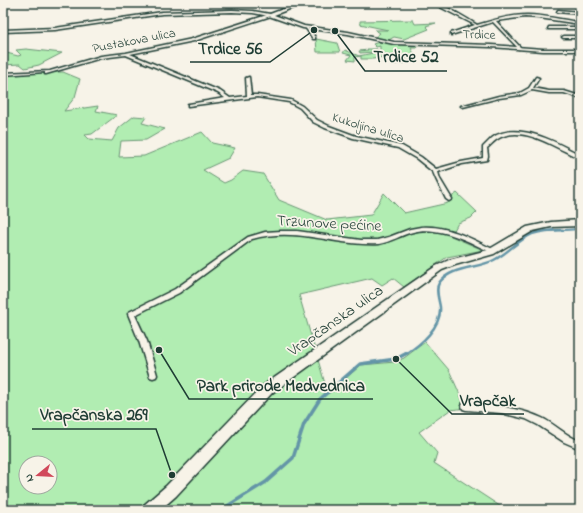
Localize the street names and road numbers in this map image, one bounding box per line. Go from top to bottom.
street label: Pustakova ulica [91,24,177,58]
street label: Trdice [462,25,496,45]
street label: Kukoljina ulica [330,108,406,148]
street label: Trzunove pećine [276,209,383,239]
street label: Vrapčanska ulica [283,279,389,363]

